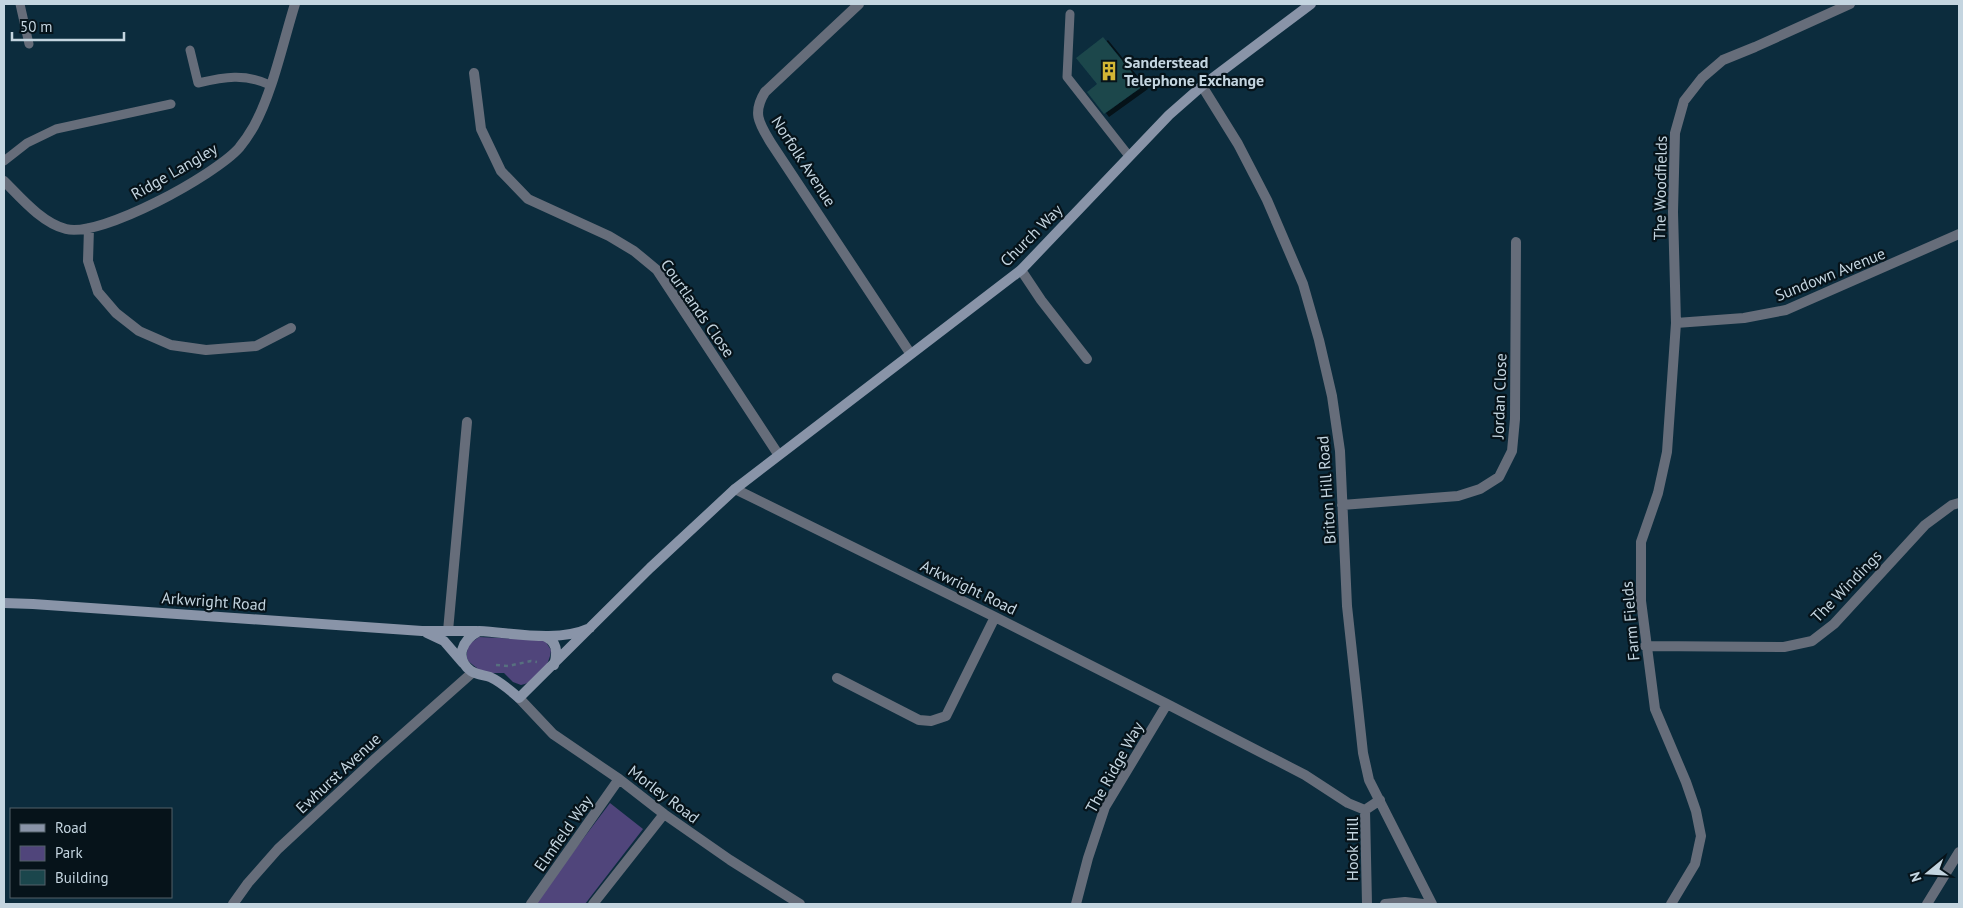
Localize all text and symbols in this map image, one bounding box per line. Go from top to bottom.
scale bar [12,10,125,42]
text: 50 m [20,17,53,36]
place label: Sanderstead Telephone Exchange [1124,52,1264,90]
building icon: Sanderstead Telephone Exchange [1098,60,1120,82]
street label: Norfolk Avenue [767,112,841,210]
street label: The Woodfields [1649,135,1671,241]
street label: Ridge Langley [127,138,221,204]
street label: Church Way [996,199,1067,270]
street label: Sundown Avenue [1772,243,1888,305]
street label: Courtlands Close [657,255,739,361]
street label: Jordan Close [1487,353,1510,440]
street label: Briton Hill Road [1312,435,1340,545]
street label: The Windings [1807,545,1886,626]
street label: Arkwright Road [917,555,1021,619]
street label: Farm Fields [1617,580,1643,662]
street label: Arkwright Road [161,587,267,615]
street label: The Ridge Way [1081,717,1148,816]
street label: Ewhurst Avenue [291,729,385,817]
street label: Morley Road [624,761,704,827]
street label: Elmfield Way [529,791,597,875]
legend [10,808,172,898]
street label: Hook Hill [1342,817,1362,881]
text: Road [55,818,87,837]
text: Park [55,843,83,862]
north arrow [1903,848,1953,898]
text: Building [55,868,109,887]
text: N [1906,870,1926,884]

